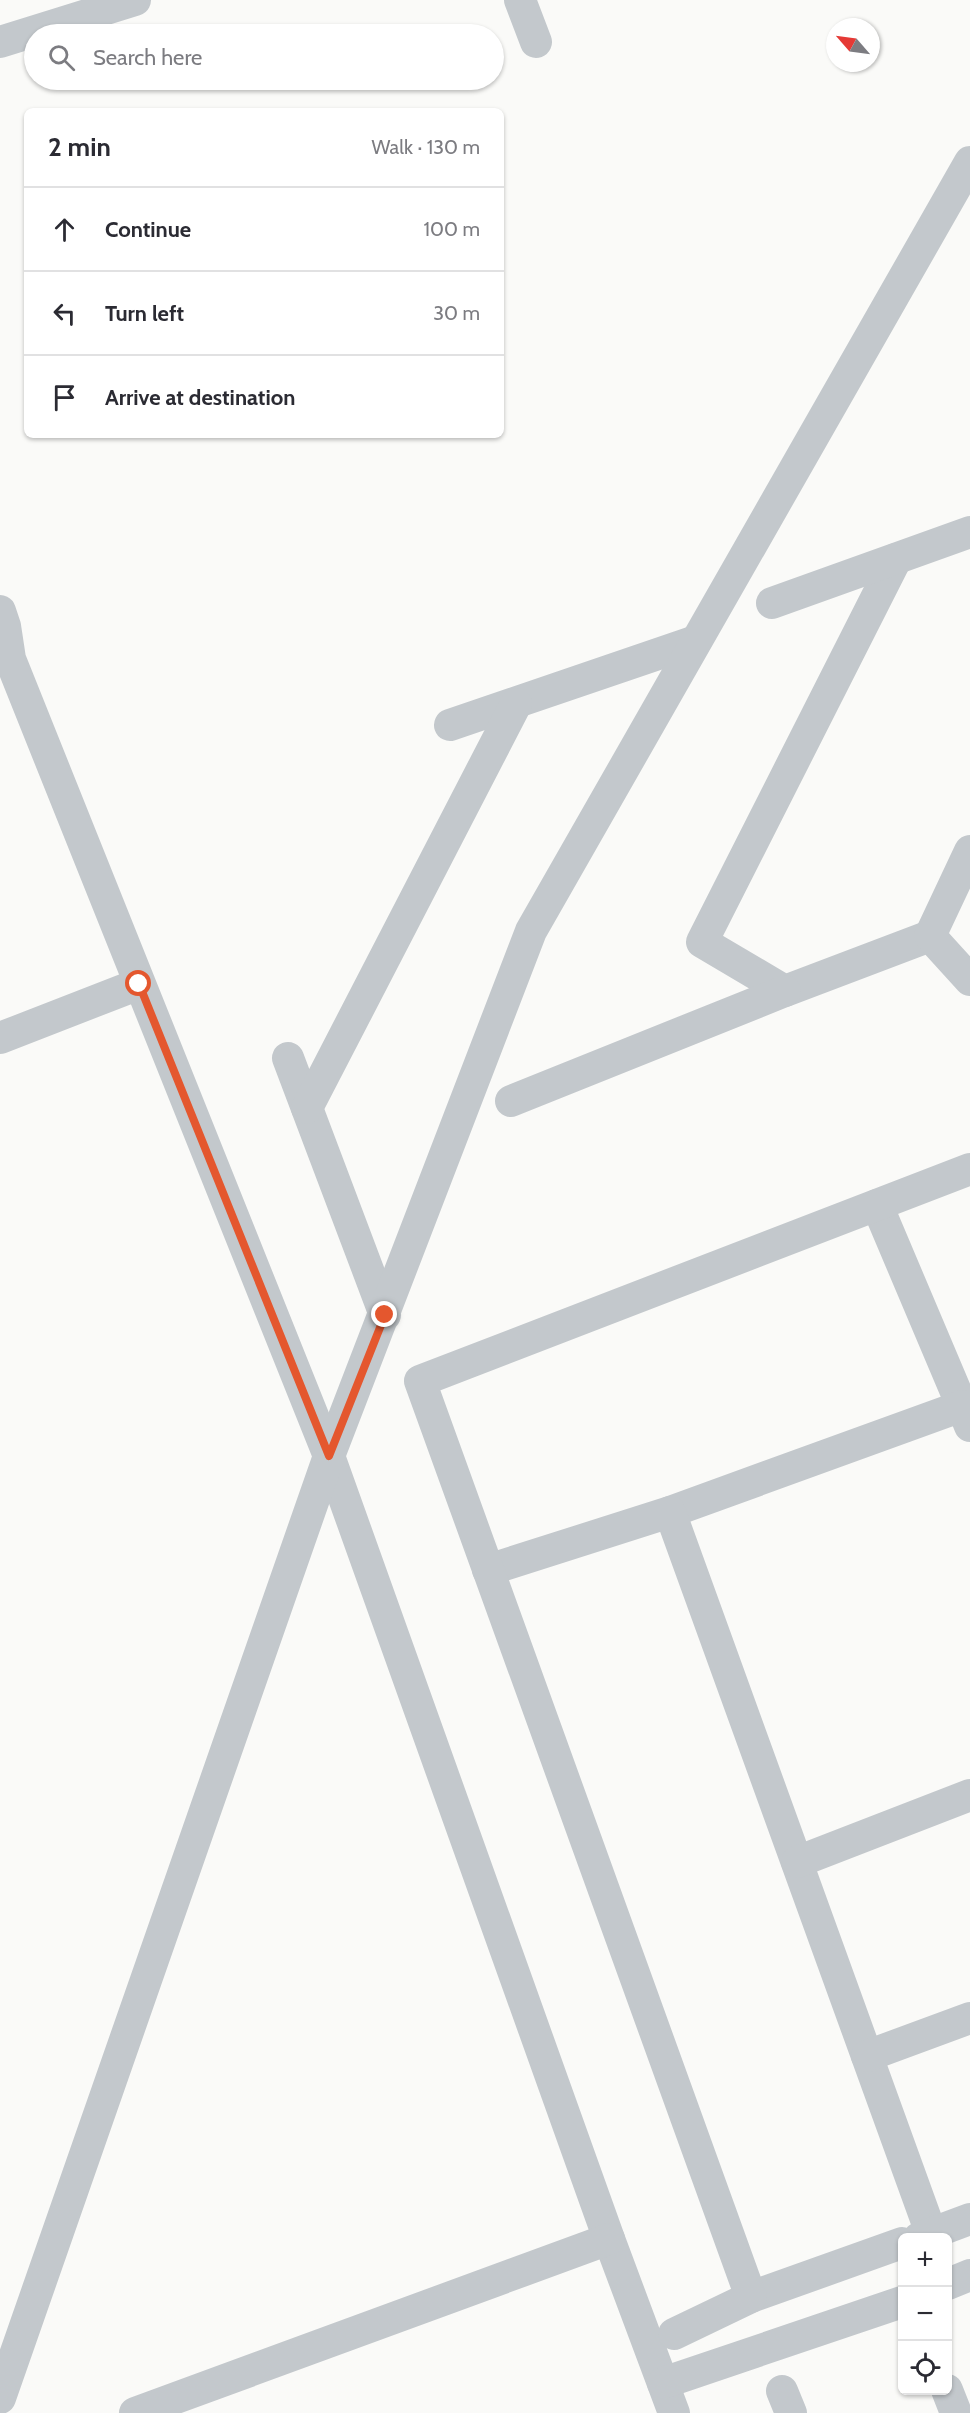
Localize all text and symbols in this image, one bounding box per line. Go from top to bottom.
north arrow [826,18,880,72]
search box [24,24,504,90]
icon: search [45,41,78,74]
text: Search here [93,44,202,71]
text: 2 min [48,131,111,163]
text: Walk · 130 m [372,135,480,159]
icon: ahead [48,213,81,246]
text: Continue [105,216,191,243]
text: 100 m [424,217,480,241]
icon: left [48,297,81,330]
text: Turn left [105,300,184,327]
text: 30 m [433,301,480,325]
icon: arrive [48,381,81,414]
text: Arrive at destination [105,384,295,411]
route start [125,970,151,996]
route end [371,1301,397,1327]
map controls [898,2233,952,2395]
button: + [898,2233,952,2287]
button: − [898,2287,952,2341]
button: locate [898,2341,952,2395]

